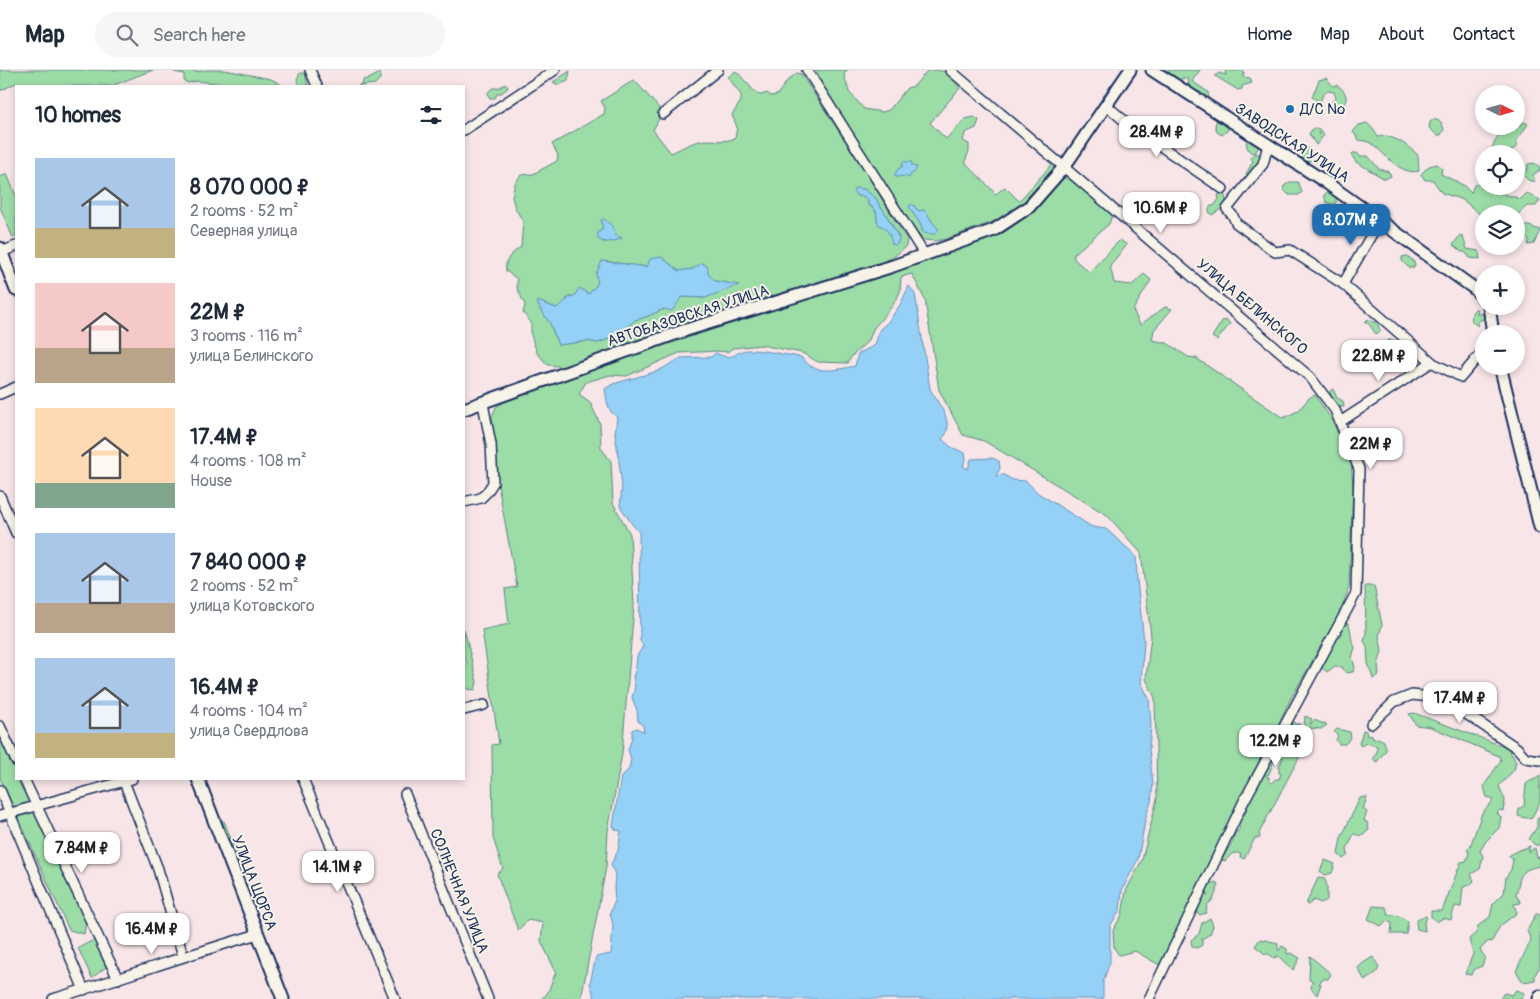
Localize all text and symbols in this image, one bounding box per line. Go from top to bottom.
search box [95,12,445,57]
text: Map [25,20,65,49]
icon: search [113,21,141,49]
text: Search here [153,23,246,47]
text: Home [1247,23,1292,46]
text: Map [1320,23,1350,46]
text: About [1378,23,1424,46]
text: Contact [1452,23,1515,46]
north arrow [1475,85,1525,135]
map controls [1475,85,1525,375]
street label: ЗАВОДСКАЯ УЛИЦА [1231,99,1353,187]
place label: Д/С № [1299,100,1345,119]
icon: filters [417,101,445,129]
text: 10 homes [35,102,121,129]
marker: Д/С № [1284,103,1296,115]
pin: 28.4M ₽ [1111,116,1203,158]
text: 28.4M ₽ [1130,122,1184,142]
button: locate [1475,145,1525,195]
text: 8 070 000 ₽ [190,174,310,201]
icon: home [75,178,135,238]
pin: 10.6M ₽ [1115,191,1207,234]
text: 10.6M ₽ [1134,198,1188,218]
text: 2 rooms · 52 m² [190,201,299,221]
pin: 8.07M ₽ [1305,204,1397,246]
button: layers [1475,205,1525,255]
text: 8.07M ₽ [1323,210,1379,230]
text: Северная улица [190,221,297,241]
street label: УЛИЦА БЕЛИНСКОГО [1193,255,1311,359]
button: + [1475,265,1525,315]
street label: АВТОБАЗОВСКАЯ УЛИЦА [605,281,771,351]
text: 22M ₽ [190,299,246,326]
icon: home [75,303,135,363]
button: − [1475,325,1525,375]
text: 3 rooms · 116 m² [190,326,303,346]
pin: 22.8M ₽ [1333,340,1425,382]
text: улица Белинского [190,346,313,366]
text: 22.8M ₽ [1352,346,1406,366]
text: 17.4M ₽ [190,424,258,451]
icon: home [75,428,135,488]
pin: 22M ₽ [1336,428,1406,470]
text: 22M ₽ [1350,434,1392,454]
text: 4 rooms · 108 m² [190,451,307,471]
text: House [190,471,232,491]
text: 7 840 000 ₽ [190,549,308,576]
icon: home [75,553,135,613]
text: 2 rooms · 52 m² [190,576,299,596]
text: улица Котовского [190,596,315,616]
text: 16.4M ₽ [190,674,260,701]
icon: home [75,678,135,738]
pin: 17.4M ₽ [1414,682,1506,724]
text: 17.4M ₽ [1434,688,1486,708]
text: 4 rooms · 104 m² [190,701,308,721]
text: улица Свердлова [190,721,308,741]
pin: 12.2M ₽ [1230,724,1322,767]
text: 12.2M ₽ [1250,731,1302,751]
street label: СОЛНЕЧНАЯ УЛИЦА [425,826,493,956]
pin: 7.84M ₽ [36,832,128,874]
street label: УЛИЦА ЩОРСА [227,833,281,933]
text: 7.84M ₽ [55,838,109,858]
pin: 14.1M ₽ [292,850,384,893]
text: 14.1M ₽ [313,857,363,877]
pin: 16.4M ₽ [106,912,198,955]
text: 16.4M ₽ [126,919,178,939]

